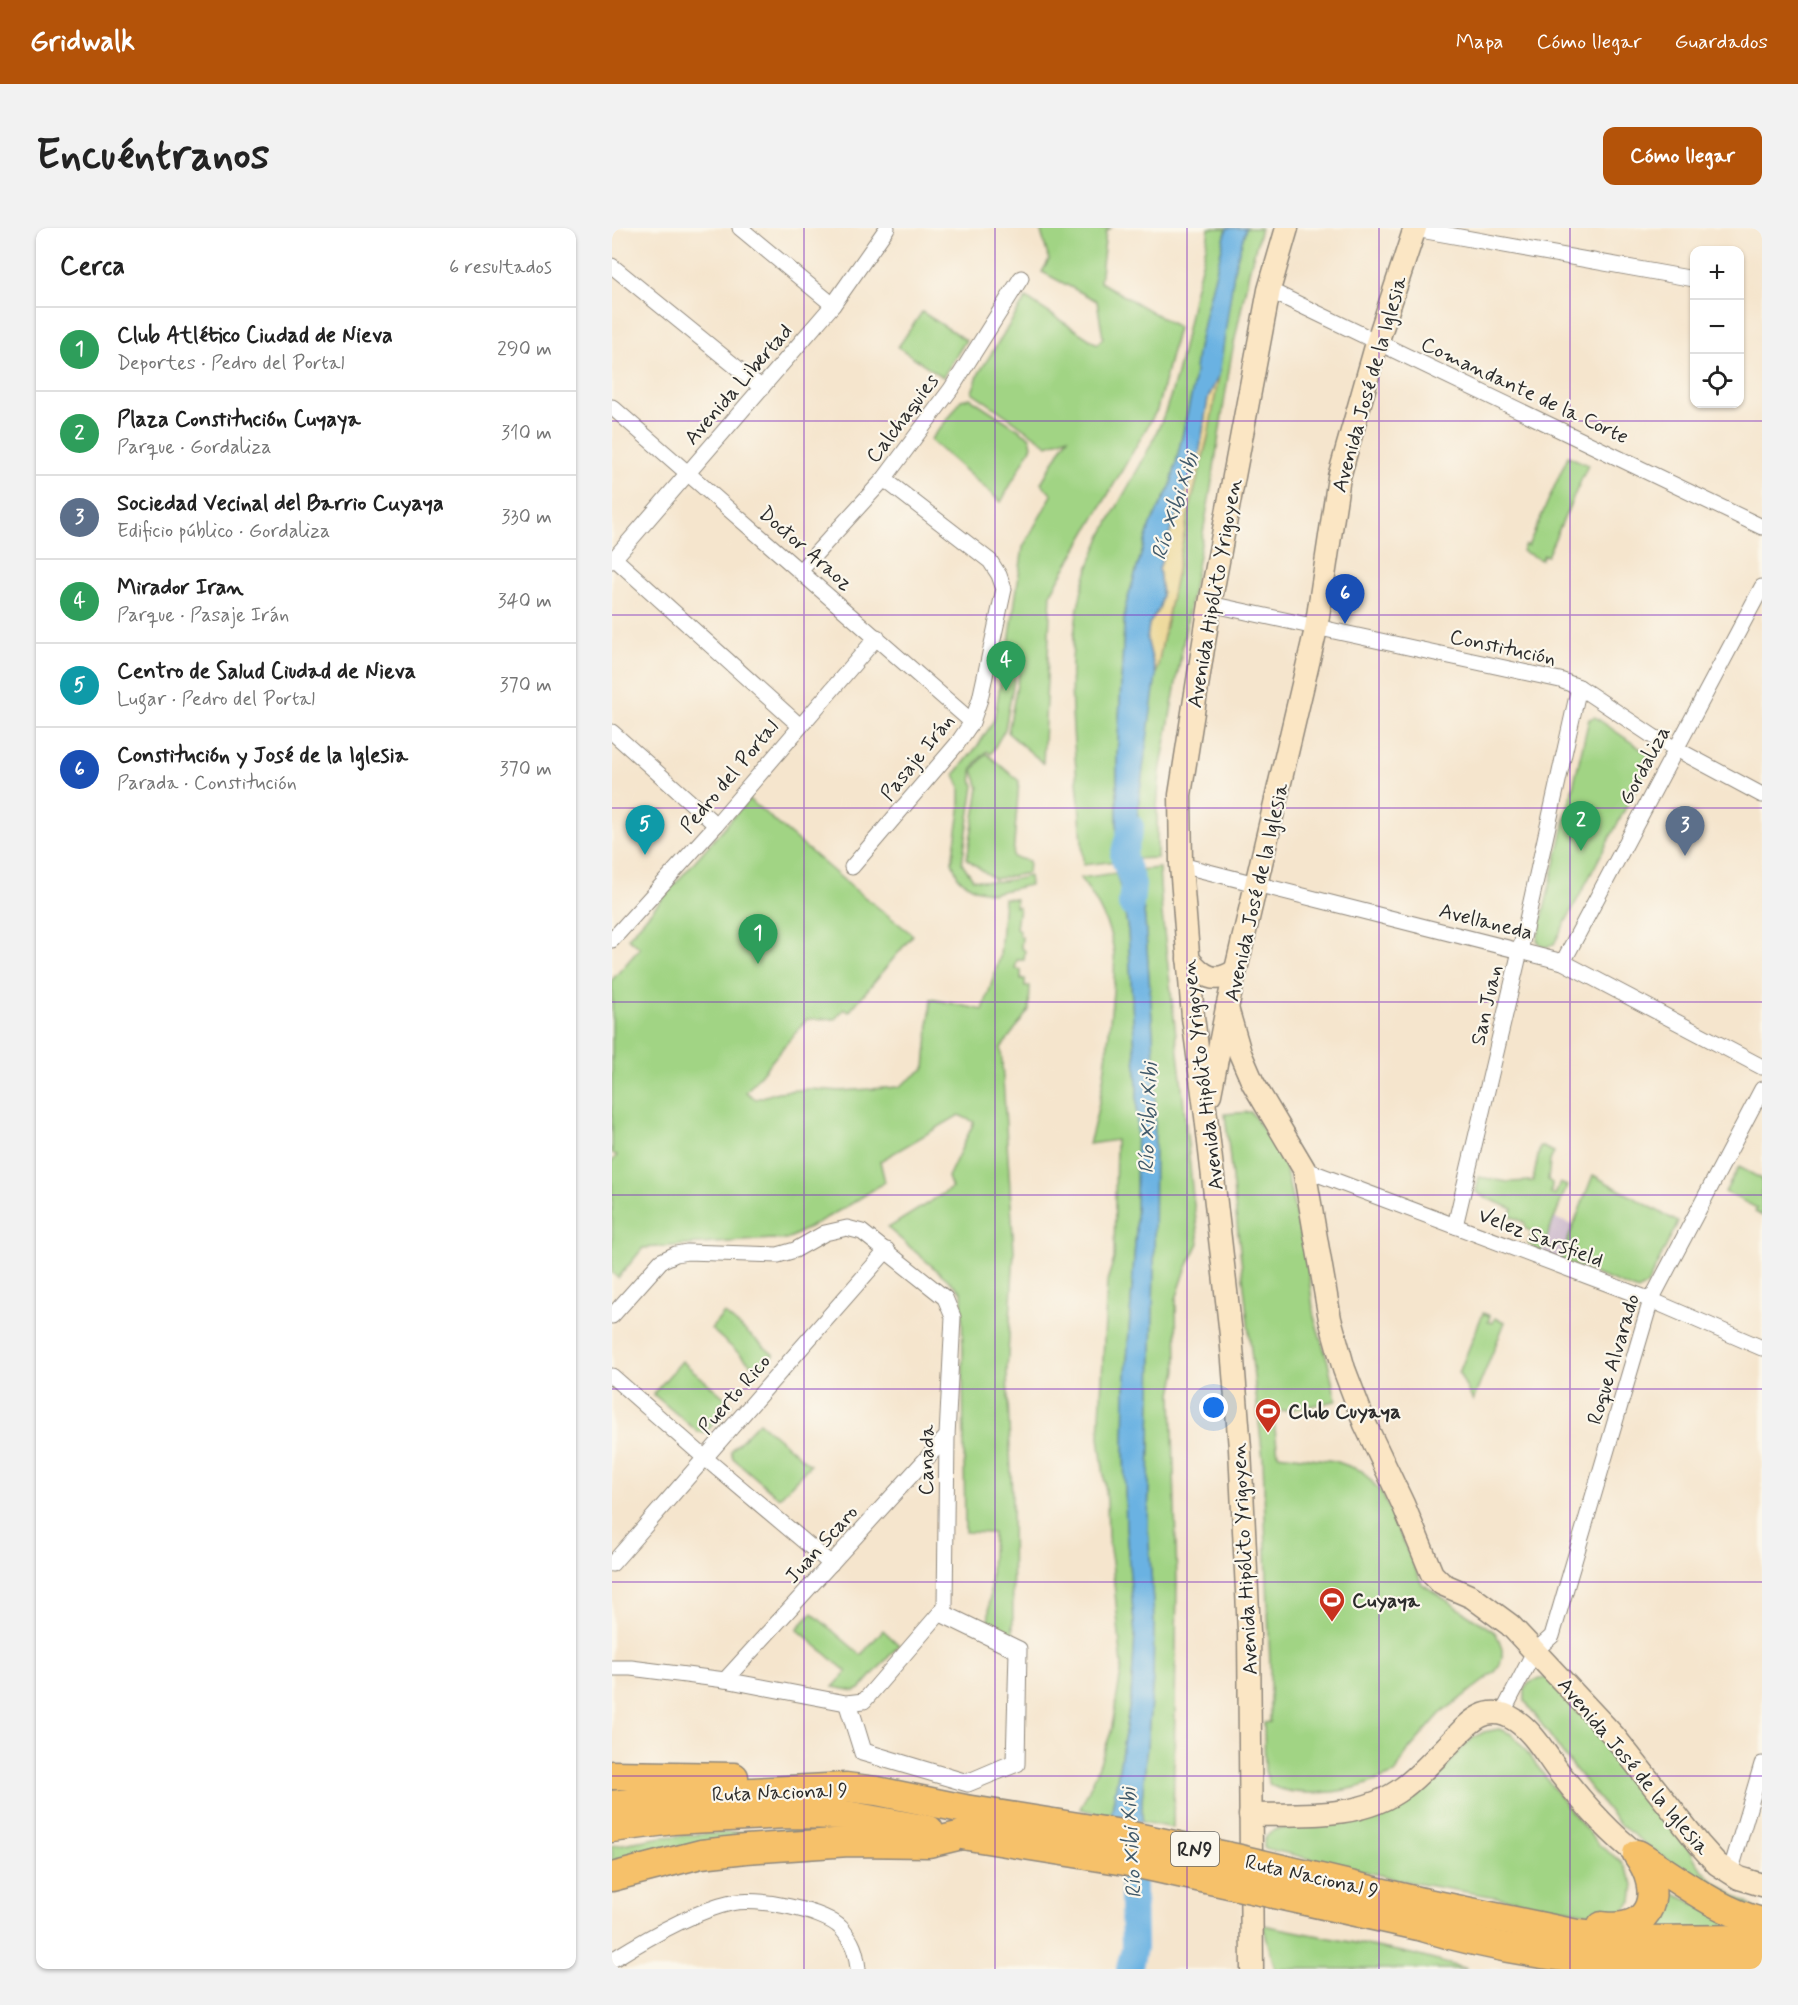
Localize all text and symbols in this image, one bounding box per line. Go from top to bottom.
text: Gridwalk [30,24,135,61]
text: Mapa [1456,28,1504,56]
text: Cómo llegar [1537,28,1642,56]
text: Guardados [1675,28,1768,56]
button: Cómo llegar [1603,127,1762,185]
text: Encuéntranos [36,129,269,184]
map controls [1690,246,1744,408]
button: + [1690,246,1744,300]
text: Cerca [60,250,125,284]
text: 6 resultados [449,254,552,281]
street label: Avenida José de la Iglesia [1326,273,1414,496]
button: − [1690,300,1744,354]
street label: Avenida Libertad [678,318,799,451]
text: Club Atlético Ciudad de Nieva [117,322,393,350]
street label: Comandante de la Corte [1416,330,1633,451]
text: 1 [75,336,84,363]
text: 290 m [497,336,552,363]
text: Deportes · Pedro del Portal [117,350,344,377]
button: locate [1690,354,1744,408]
street label: Calchaquies [860,368,946,469]
text: Plaza Constitución Cuyaya [117,406,361,434]
text: 2 [75,420,84,447]
text: 310 m [501,420,552,447]
text: Parque · Gordaliza [117,434,272,461]
water label: Río Xibi Xibi [1145,448,1207,564]
street label: Avenida Hipólito Yrigoyen [1181,476,1249,710]
text: Sociedad Vecinal del Barrio Cuyaya [117,490,444,518]
street label: Doctor Araoz [752,500,859,598]
text: 3 [75,504,84,531]
text: 330 m [501,504,552,531]
text: Edificio público · Gordaliza [117,518,330,545]
text: Mirador Iran [117,574,244,602]
pin: 6 [1326,574,1364,624]
text: 4 [74,588,85,615]
text: 340 m [497,588,552,615]
text: Parque · Pasaje Irán [117,602,289,629]
street label: Constitución [1447,623,1559,673]
pin: 4 [986,642,1026,691]
text: Centro de Salud Ciudad de Nieva [117,658,416,686]
text: 5 [74,672,86,699]
text: 370 m [500,672,552,699]
text: Lugar · Pedro del Portal [117,686,315,713]
street label: Pasaje Irán [874,708,961,807]
street label: Pedro del Portal [674,714,786,839]
street label: Gordaliza [1612,721,1677,810]
text: Constitución y José de la Iglesia [117,742,408,770]
text: 6 [74,756,85,783]
text: 370 m [500,756,552,783]
text: Parada · Constitución [117,770,297,797]
street label: Avenida José de la Iglesia [1218,780,1296,1004]
pin: 2 [1562,802,1600,851]
pin: 5 [626,806,664,855]
pin: 3 [1666,806,1704,856]
street label: Avellaneda [1436,897,1536,947]
pin: 1 [738,914,778,964]
street label: Avenida Hipólito Yrigoyen [1175,957,1231,1192]
street label: San Juan [1464,962,1510,1048]
water label: Río Xibi Xibi [1133,1060,1165,1174]
street label: Velez Sarsfield [1474,1201,1607,1275]
street label: Roque Alvarado [1581,1290,1647,1428]
street label: Puerto Rico [692,1348,777,1441]
your location [1199,1393,1228,1422]
sports icon: Club Cuyaya [1253,1396,1283,1434]
place label: Club Cuyaya [1288,1398,1401,1426]
street label: Canada [912,1424,942,1496]
street label: Avenida Hipólito Yrigoyen [1225,1442,1265,1676]
street label: Juan Scaro [779,1499,865,1590]
sports icon: Cuyaya [1317,1585,1347,1623]
place label: Cuyaya [1352,1587,1421,1615]
street label: Avenida José de la Iglesia [1551,1672,1716,1862]
street label: Ruta Nacional 9 [711,1777,849,1809]
water label: Río Xibi Xibi [1115,1785,1149,1899]
road number: RN9 [1171,1832,1219,1866]
street label: Ruta Nacional 9 [1242,1848,1381,1906]

